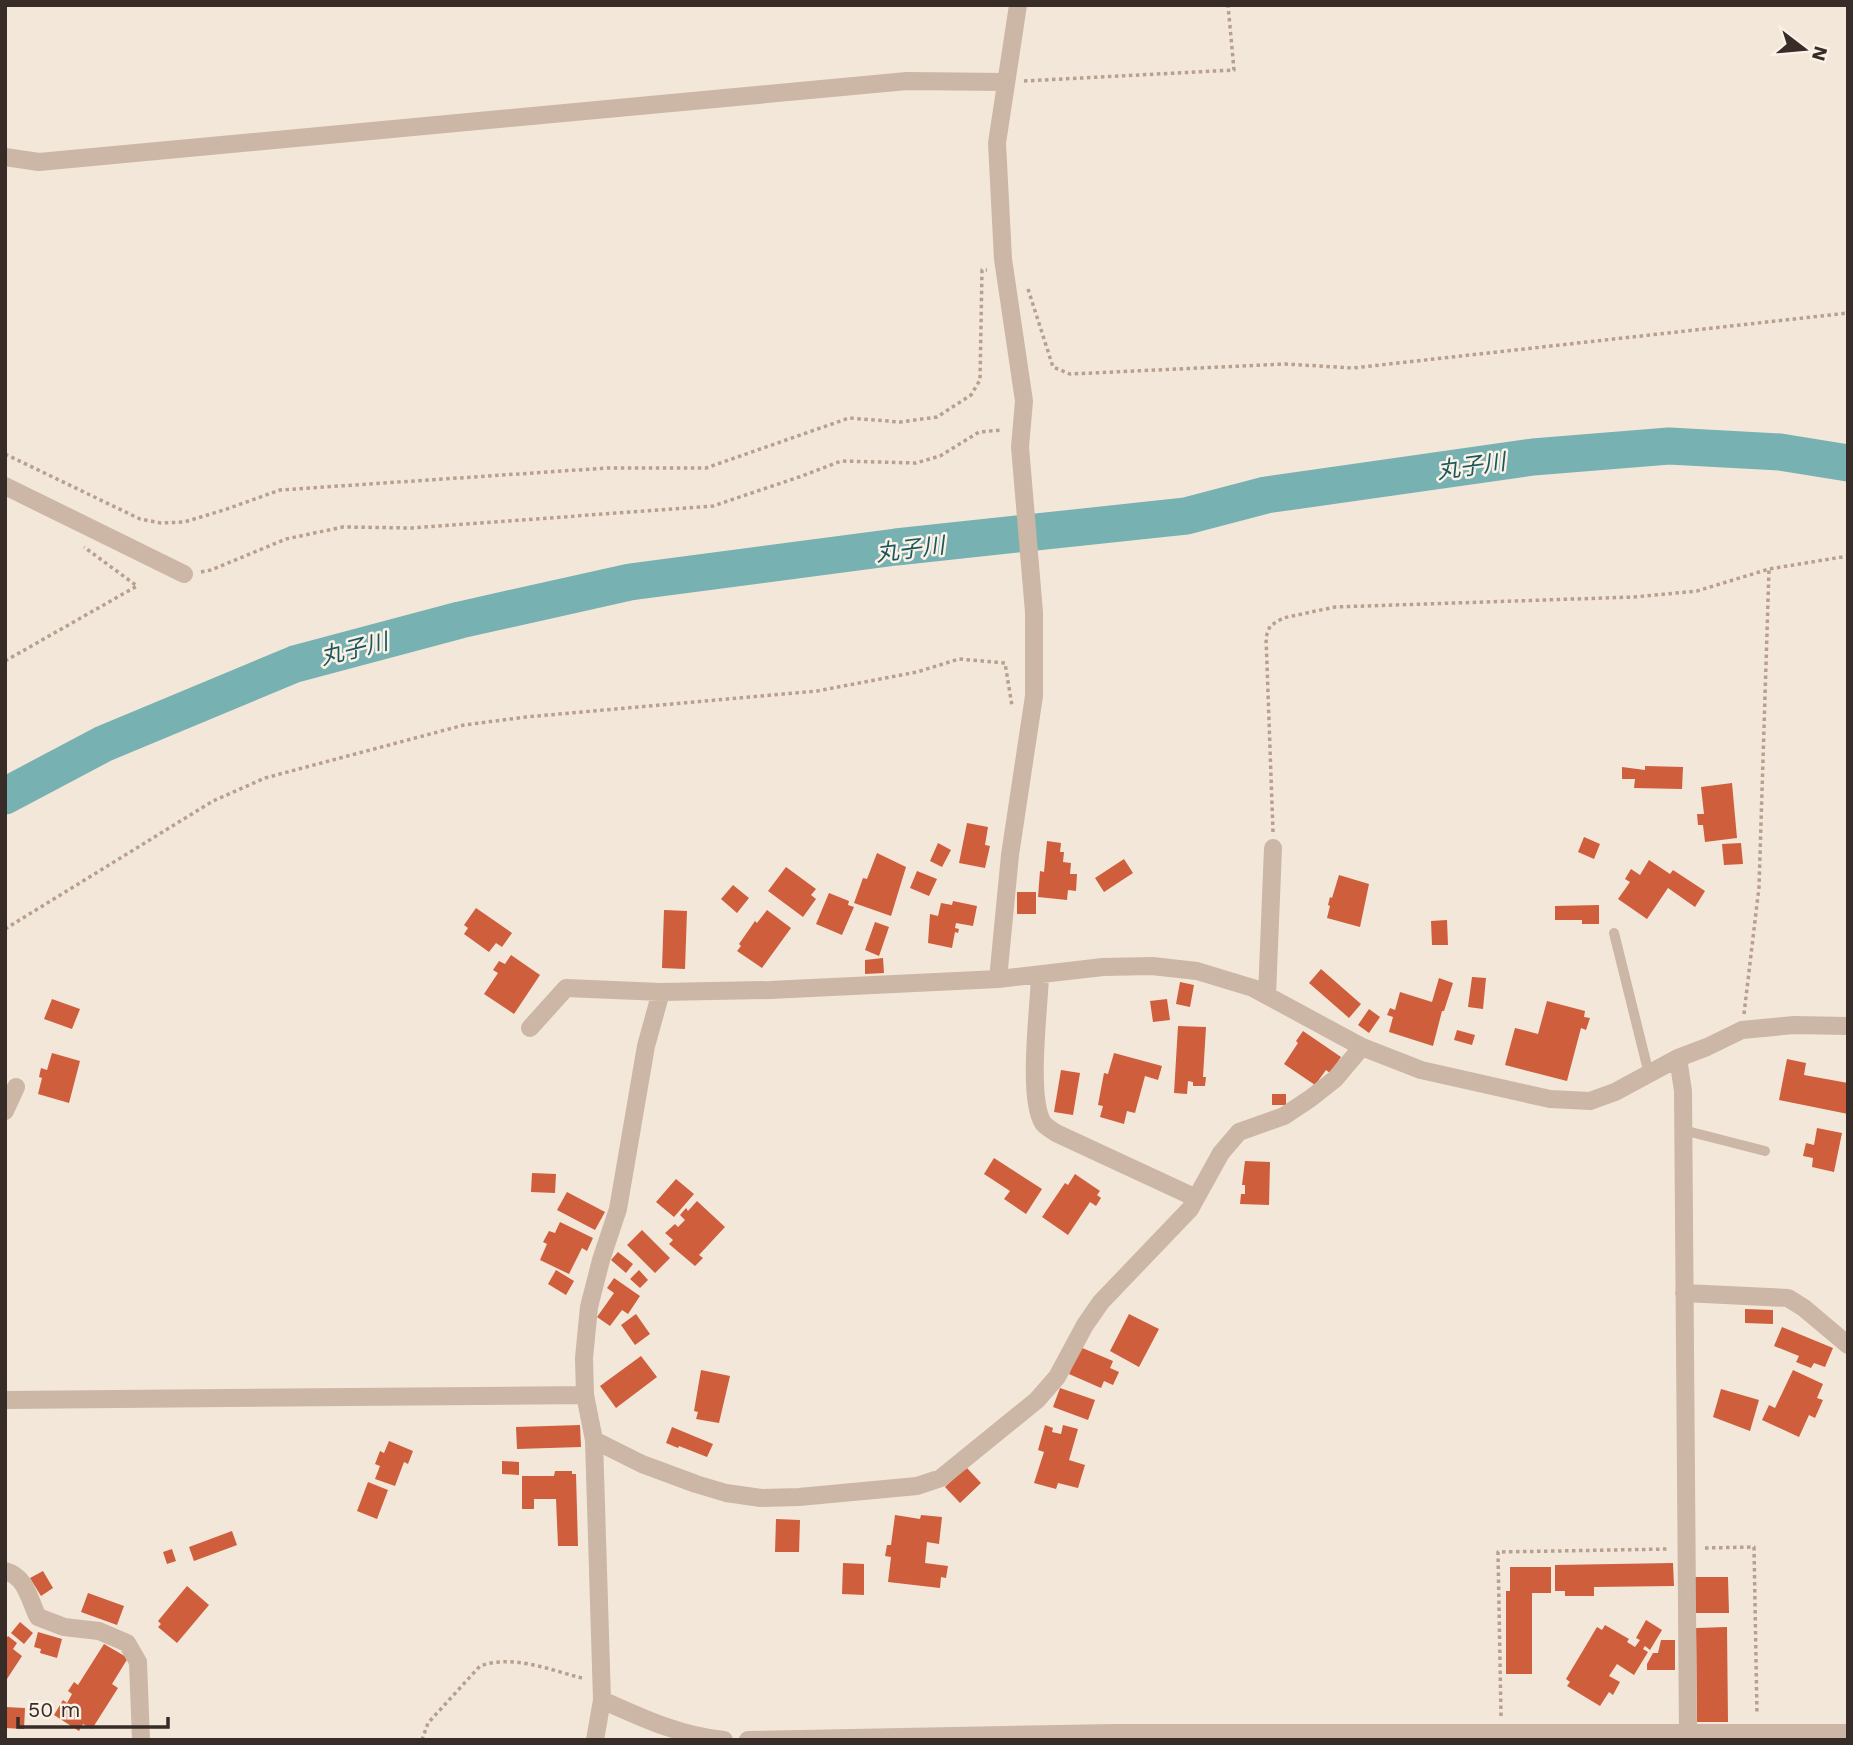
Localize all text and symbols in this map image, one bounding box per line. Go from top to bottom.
north arrow [1769,14,1839,84]
text: N [1807,44,1833,63]
water label: 丸子川 [1435,448,1510,485]
water label: 丸子川 [874,532,949,567]
water label: 丸子川 [317,627,394,671]
scale bar [18,1686,168,1730]
text: 50 m [28,1697,80,1722]

